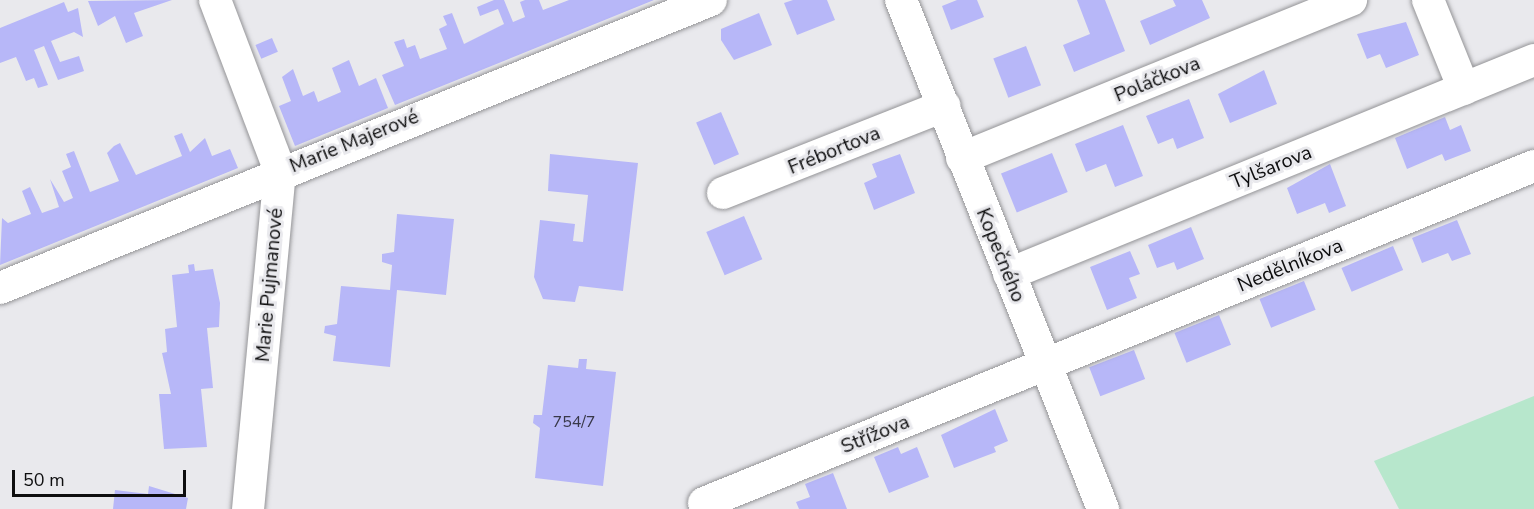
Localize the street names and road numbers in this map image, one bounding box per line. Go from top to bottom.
street label: Poláčkova [1111,51,1203,107]
street label: Marie Majerové [286,104,422,178]
street label: Frébortova [784,121,884,179]
street label: Tylšarova [1227,140,1315,194]
street label: Kopečného [971,204,1031,306]
street label: Marie Pujmanové [250,207,288,363]
street label: Nedělníkova [1234,233,1346,297]
street label: Střížova [837,409,913,459]

